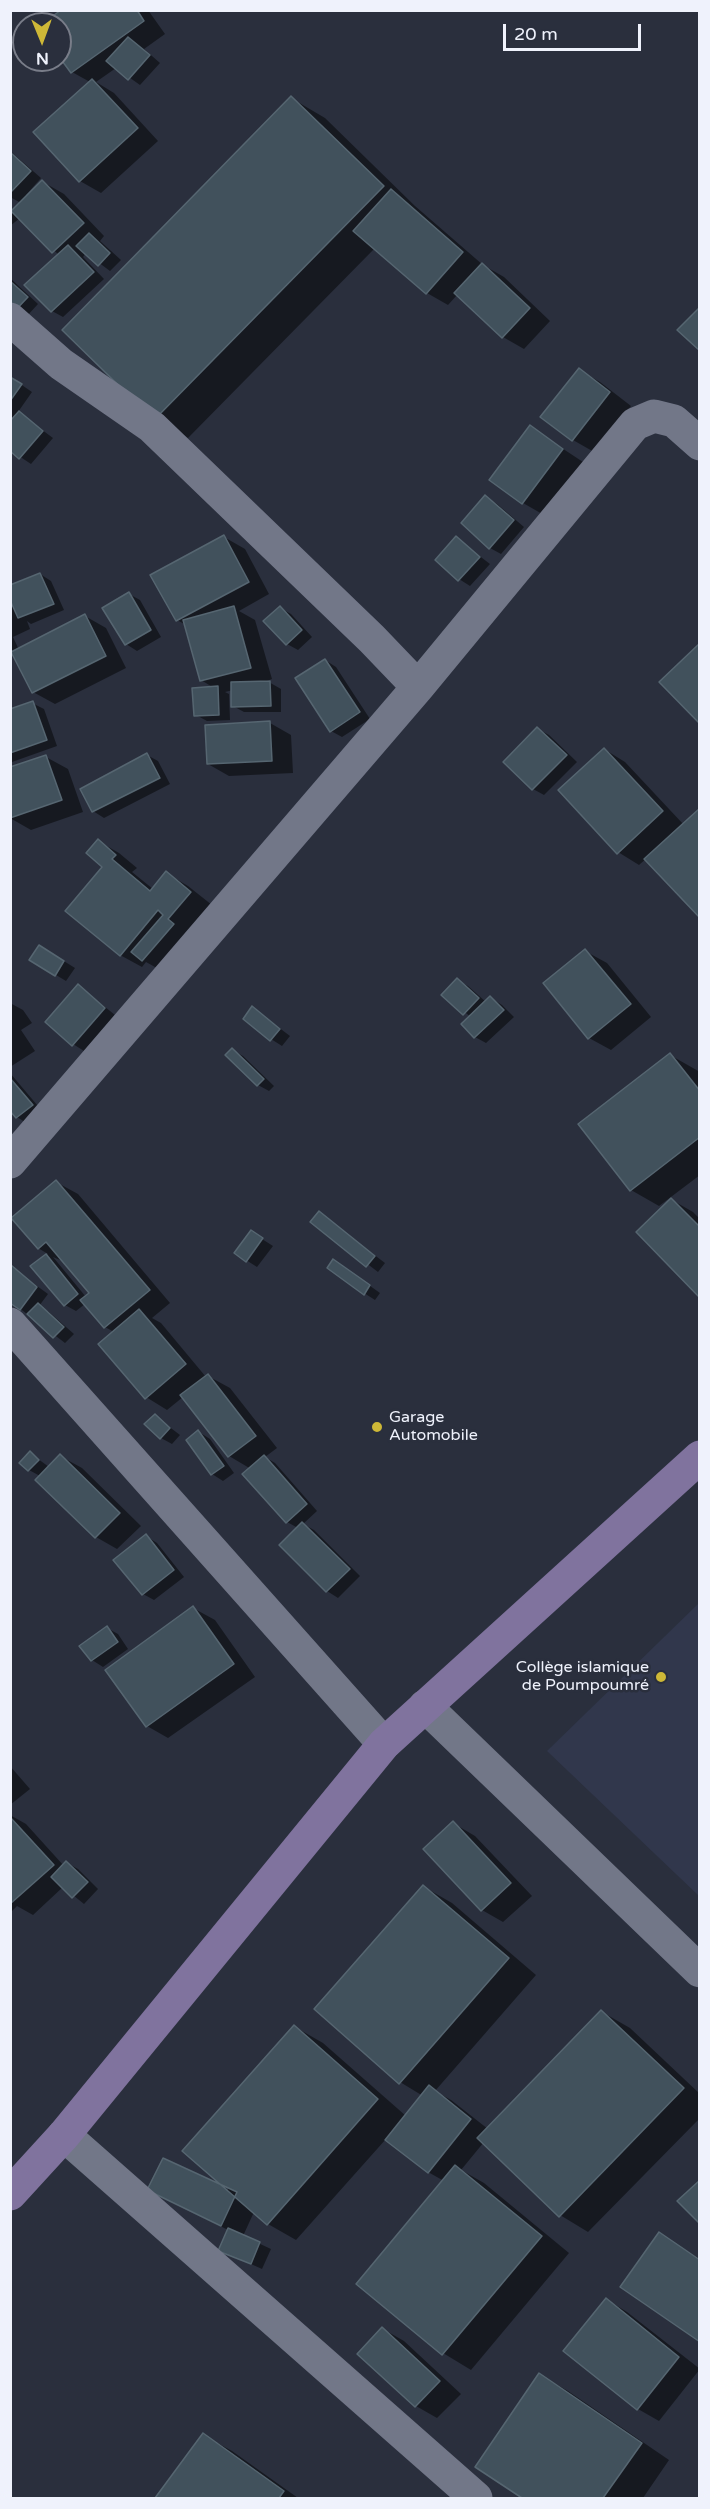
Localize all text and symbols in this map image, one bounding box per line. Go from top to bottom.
north arrow [12,12,72,72]
scale bar [506,12,644,50]
text: 20 m [514,23,558,45]
text: N [36,48,49,68]
place label: Garage Automobile [389,1408,478,1446]
marker: Garage Automobile [370,1420,384,1434]
place label: Collège islamique de Poumpoumré [516,1658,649,1696]
marker: Collège islamique de Poumpoumré [654,1670,668,1684]

